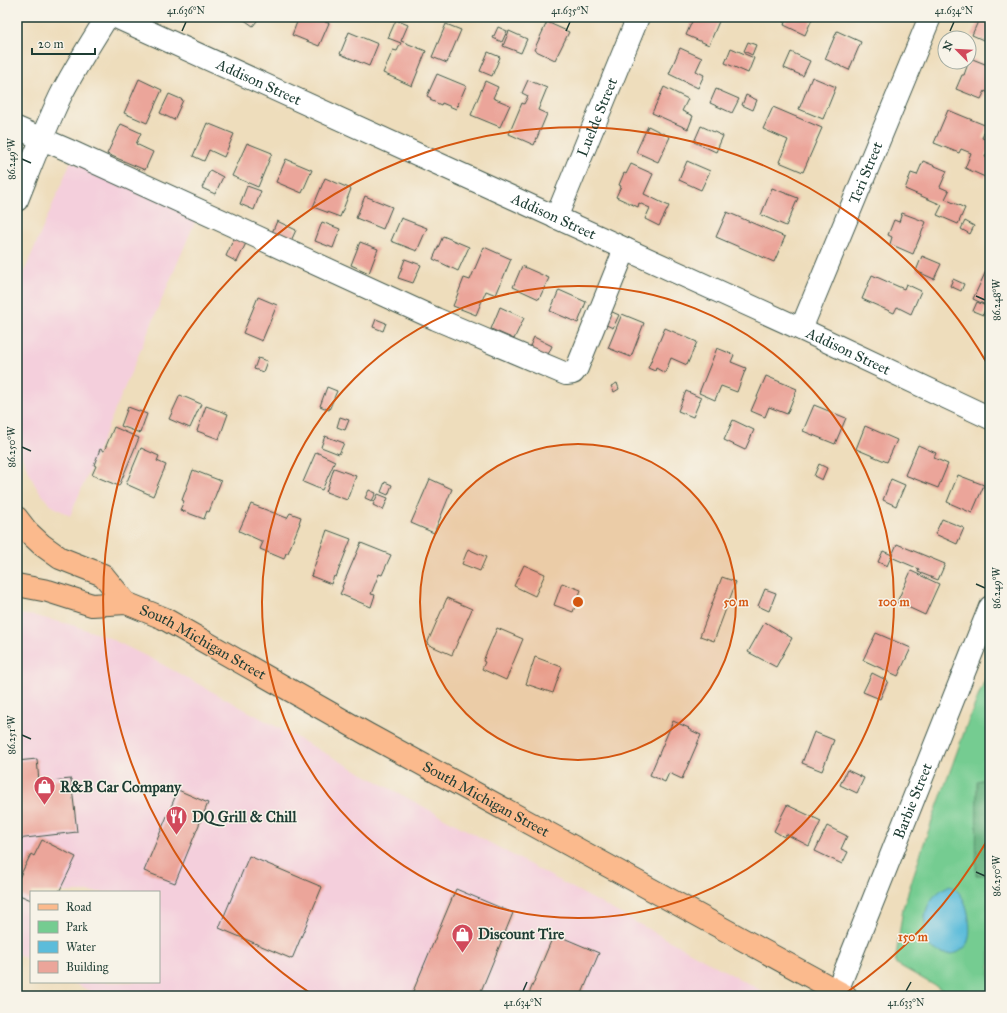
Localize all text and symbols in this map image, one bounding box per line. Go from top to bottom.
text: 41.636°N [167,5,205,17]
text: 41.635°N [551,5,589,17]
text: 41.634°N [935,5,974,17]
scale bar [32,30,95,56]
north arrow [937,30,977,70]
text: 20 m [38,37,64,51]
text: N [940,39,956,53]
street label: Addison Street [213,55,305,109]
street label: Luelde Street [573,74,622,159]
text: 86.249°W [6,138,18,180]
street label: Teri Street [845,138,887,207]
street label: Addison Street [508,189,600,244]
text: 86.248°W [991,279,1003,321]
street label: Addison Street [802,323,894,379]
text: 86.250°W [6,426,18,467]
text: 86.249°W [991,567,1003,609]
centre of rings [571,595,585,609]
text: 50 m [723,595,750,609]
text: 100 m [878,595,911,609]
street label: South Michigan Street [137,600,270,684]
text: 86.251°W [6,715,18,755]
street label: South Michigan Street [420,757,553,841]
street label: Barbie Street [890,760,936,841]
shop icon: R&B Car Company [32,774,58,807]
place label: R&B Car Company [60,778,182,797]
restaurant icon: DQ Grill & Chill [163,804,189,837]
place label: DQ Grill & Chill [192,808,297,827]
text: 86.250°W [991,855,1003,896]
legend [30,891,160,983]
text: Road [66,900,92,914]
text: Park [66,920,88,934]
shop icon: Discount Tire [449,921,475,954]
place label: Discount Tire [478,925,565,943]
text: 150 m [898,930,929,944]
text: Water [66,940,96,954]
text: Building [66,960,109,975]
text: 41.634°N [504,997,543,1009]
text: 41.633°N [888,997,925,1009]

